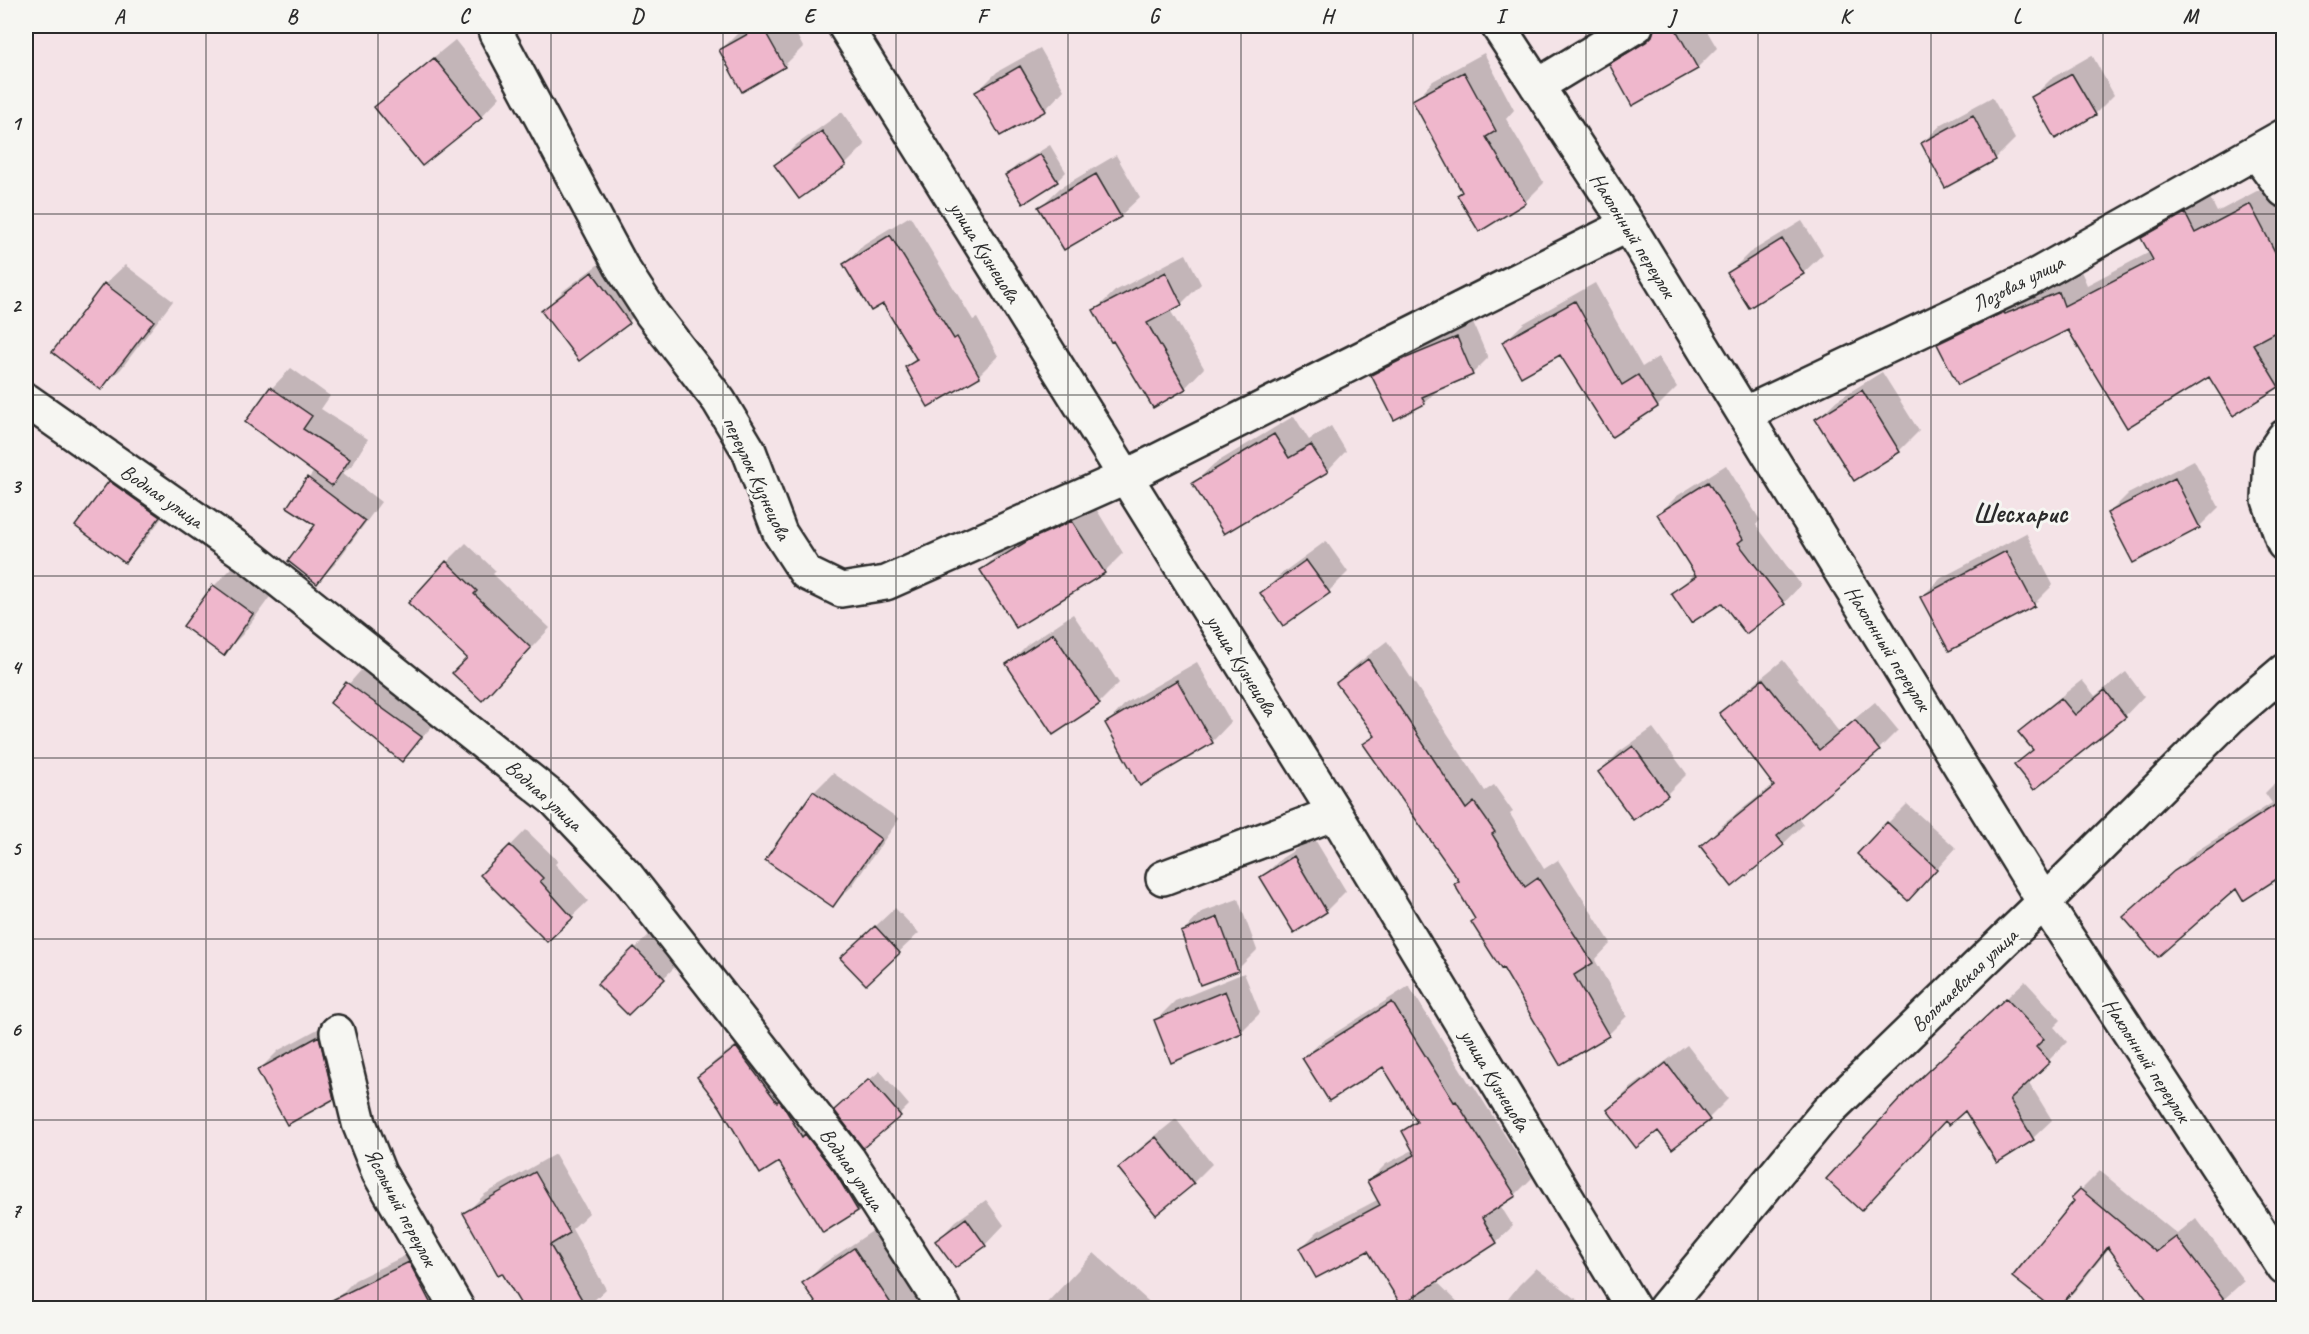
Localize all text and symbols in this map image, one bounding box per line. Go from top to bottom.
text: A [114,4,126,29]
text: B [287,4,299,29]
text: C [459,4,471,29]
text: D [631,4,645,29]
text: E [804,4,818,29]
text: F [977,4,991,29]
text: G [1149,4,1162,29]
text: H [1321,4,1336,29]
text: I [1496,4,1509,29]
text: J [1667,4,1679,29]
text: K [1840,4,1854,29]
text: L [2013,4,2023,29]
text: M [2183,4,2200,29]
text: 1 [12,111,23,136]
street label: Наклонный переулок [1584,168,1683,304]
street label: улица Кузнецова [942,195,1027,309]
street label: Лозовая улица [1968,248,2070,318]
text: 2 [12,293,23,318]
street label: переулок Кузнецова [717,412,798,545]
street label: Водная улица [116,458,210,535]
text: 3 [12,474,23,499]
district label: Шесхарис [1973,496,2069,530]
street label: Наклонный переулок [1839,581,1938,717]
street label: улица Кузнецова [1199,608,1284,722]
text: 4 [12,655,24,680]
street label: Водная улица [500,754,590,838]
text: 5 [12,836,23,861]
street label: Волочаевская улица [1905,921,2025,1037]
street label: Наклонный переулок [2097,993,2198,1129]
text: 6 [11,1017,22,1042]
street label: улица Кузнецова [1453,1022,1537,1137]
street label: Водная улица [814,1123,891,1217]
street label: Ясельный переулок [359,1143,444,1273]
text: 7 [12,1198,23,1223]

